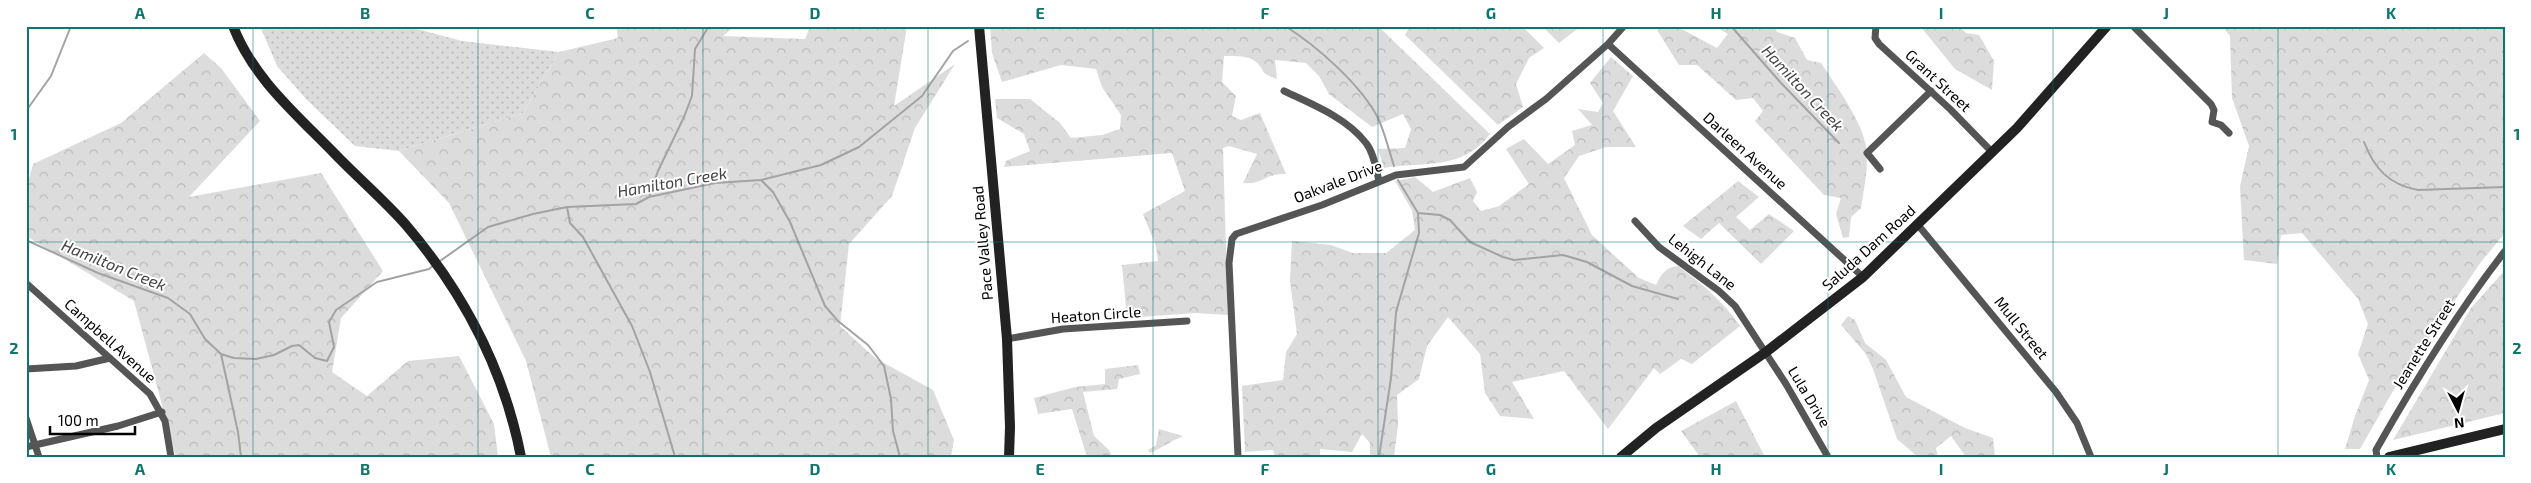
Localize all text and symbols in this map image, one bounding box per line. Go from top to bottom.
text: A [135,3,146,22]
text: B [360,3,370,22]
text: C [585,3,595,22]
text: D [810,3,821,22]
text: E [1035,3,1045,22]
text: F [1261,3,1270,22]
text: G [1486,3,1496,22]
text: H [1710,3,1722,22]
text: I [1939,3,1943,22]
text: J [2163,3,2169,22]
text: K [2386,3,2397,22]
water label: Hamilton Creek [1759,41,1848,135]
street label: Grant Street [1902,45,1975,115]
street label: Darleen Avenue [1700,108,1791,193]
text: 1 [11,124,17,143]
text: 1 [2514,124,2520,143]
street label: Oakvale Drive [1291,156,1384,206]
water label: Hamilton Creek [616,163,728,200]
street label: Pace Valley Road [968,185,996,301]
street label: Saluda Dam Road [1818,201,1919,294]
street label: Lehigh Lane [1665,229,1740,293]
water label: Hamilton Creek [59,235,169,294]
street label: Mull Street [1991,292,2053,362]
street label: Campbell Avenue [61,294,160,386]
street label: Jeanette Street [2388,295,2458,392]
street label: Heaton Circle [1050,302,1142,326]
text: 2 [9,338,19,357]
text: 2 [2512,338,2522,357]
street label: Lula Drive [1785,363,1835,430]
north arrow [2434,386,2484,436]
scale bar [50,403,135,435]
text: 100 m [58,411,99,429]
text: N [2453,414,2465,432]
text: A [135,459,146,478]
text: B [360,459,370,478]
text: C [585,459,595,478]
text: D [810,459,821,478]
text: E [1035,459,1045,478]
text: F [1261,459,1270,478]
text: G [1486,459,1496,478]
text: H [1710,459,1722,478]
text: I [1939,459,1943,478]
text: J [2163,459,2169,478]
text: K [2386,459,2397,478]

